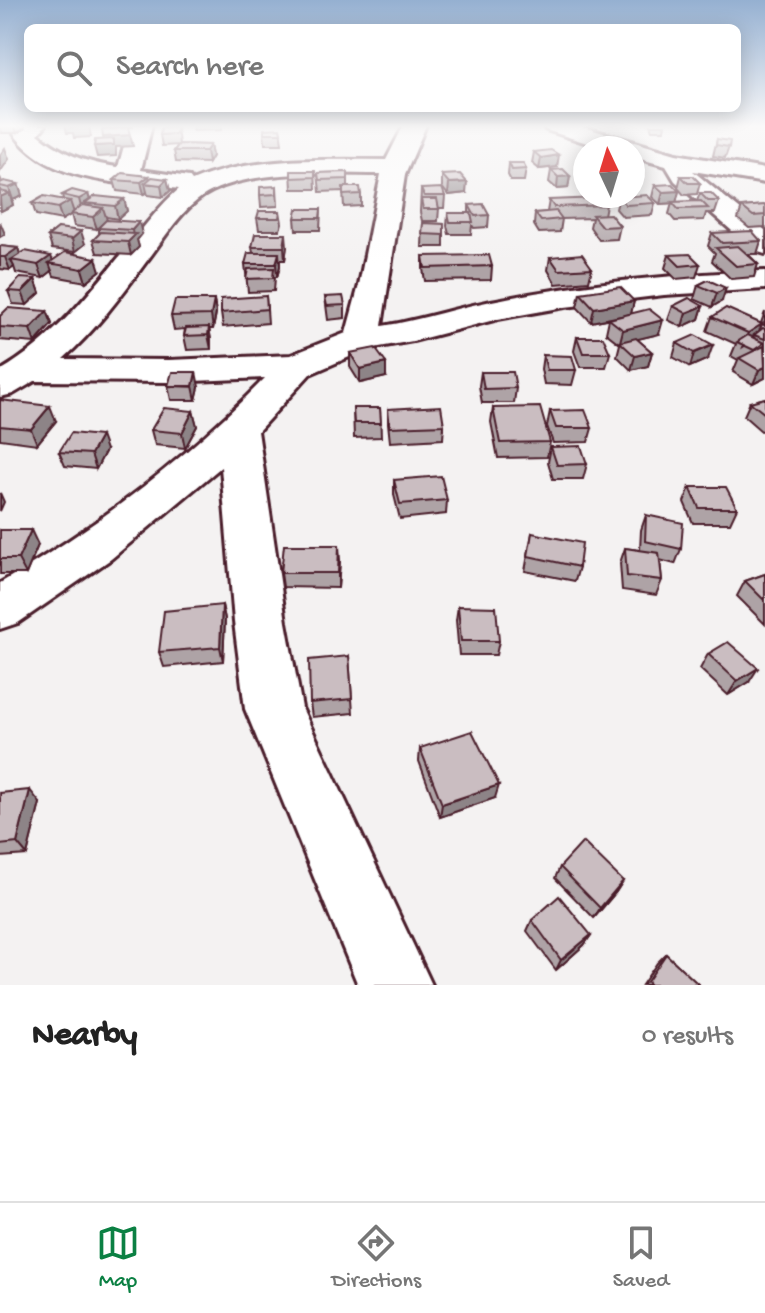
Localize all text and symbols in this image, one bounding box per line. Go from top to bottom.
search box [24,24,741,112]
icon: search [52,46,96,90]
text: Search here [116,51,264,86]
north arrow [573,136,645,208]
text: Nearby [32,1017,137,1057]
text: 0 results [642,1022,733,1053]
tab: Map [96,1221,140,1295]
tab: Directions [332,1221,421,1295]
tab: Saved [613,1221,669,1295]

